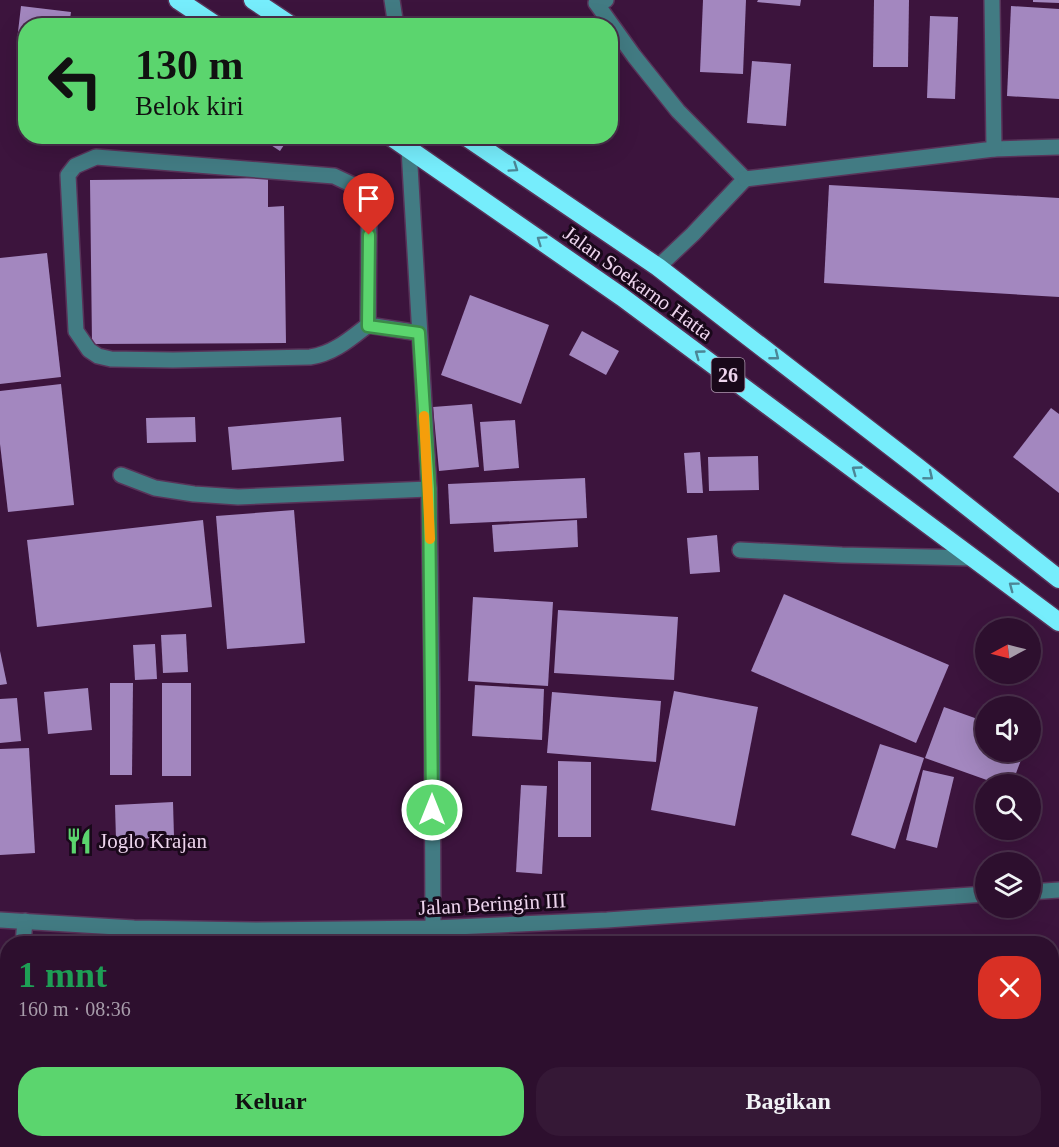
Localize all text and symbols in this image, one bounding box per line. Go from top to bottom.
icon: left [36,42,114,120]
text: 130 m [135,42,244,88]
text: Belok kiri [135,91,244,121]
one-way arrow [508,161,519,172]
pin [343,173,394,235]
icon: arrive [352,182,385,215]
street label: Jalan Soekarno Hatta [559,221,718,346]
one-way arrow [536,236,547,247]
one-way arrow [768,348,779,359]
one-way arrow [695,350,706,361]
road number: 26 [712,358,744,392]
one-way arrow [852,466,863,477]
one-way arrow [922,468,933,479]
one-way arrow [1008,582,1019,593]
north arrow [975,618,1041,684]
map controls [975,618,1041,918]
button: sound [975,696,1041,762]
button: search [975,774,1041,840]
position arrow [400,778,464,842]
restaurant icon: Joglo Krajan [64,826,94,856]
place label: Joglo Krajan [99,829,207,853]
button: layers [975,852,1041,918]
street label: Jalan Beringin III [417,888,567,920]
text: 1 mnt [18,955,107,995]
button: close [978,956,1041,1019]
text: 160 m · 08:36 [18,998,131,1020]
button: Keluar [18,1067,524,1136]
button: Bagikan [536,1067,1041,1136]

